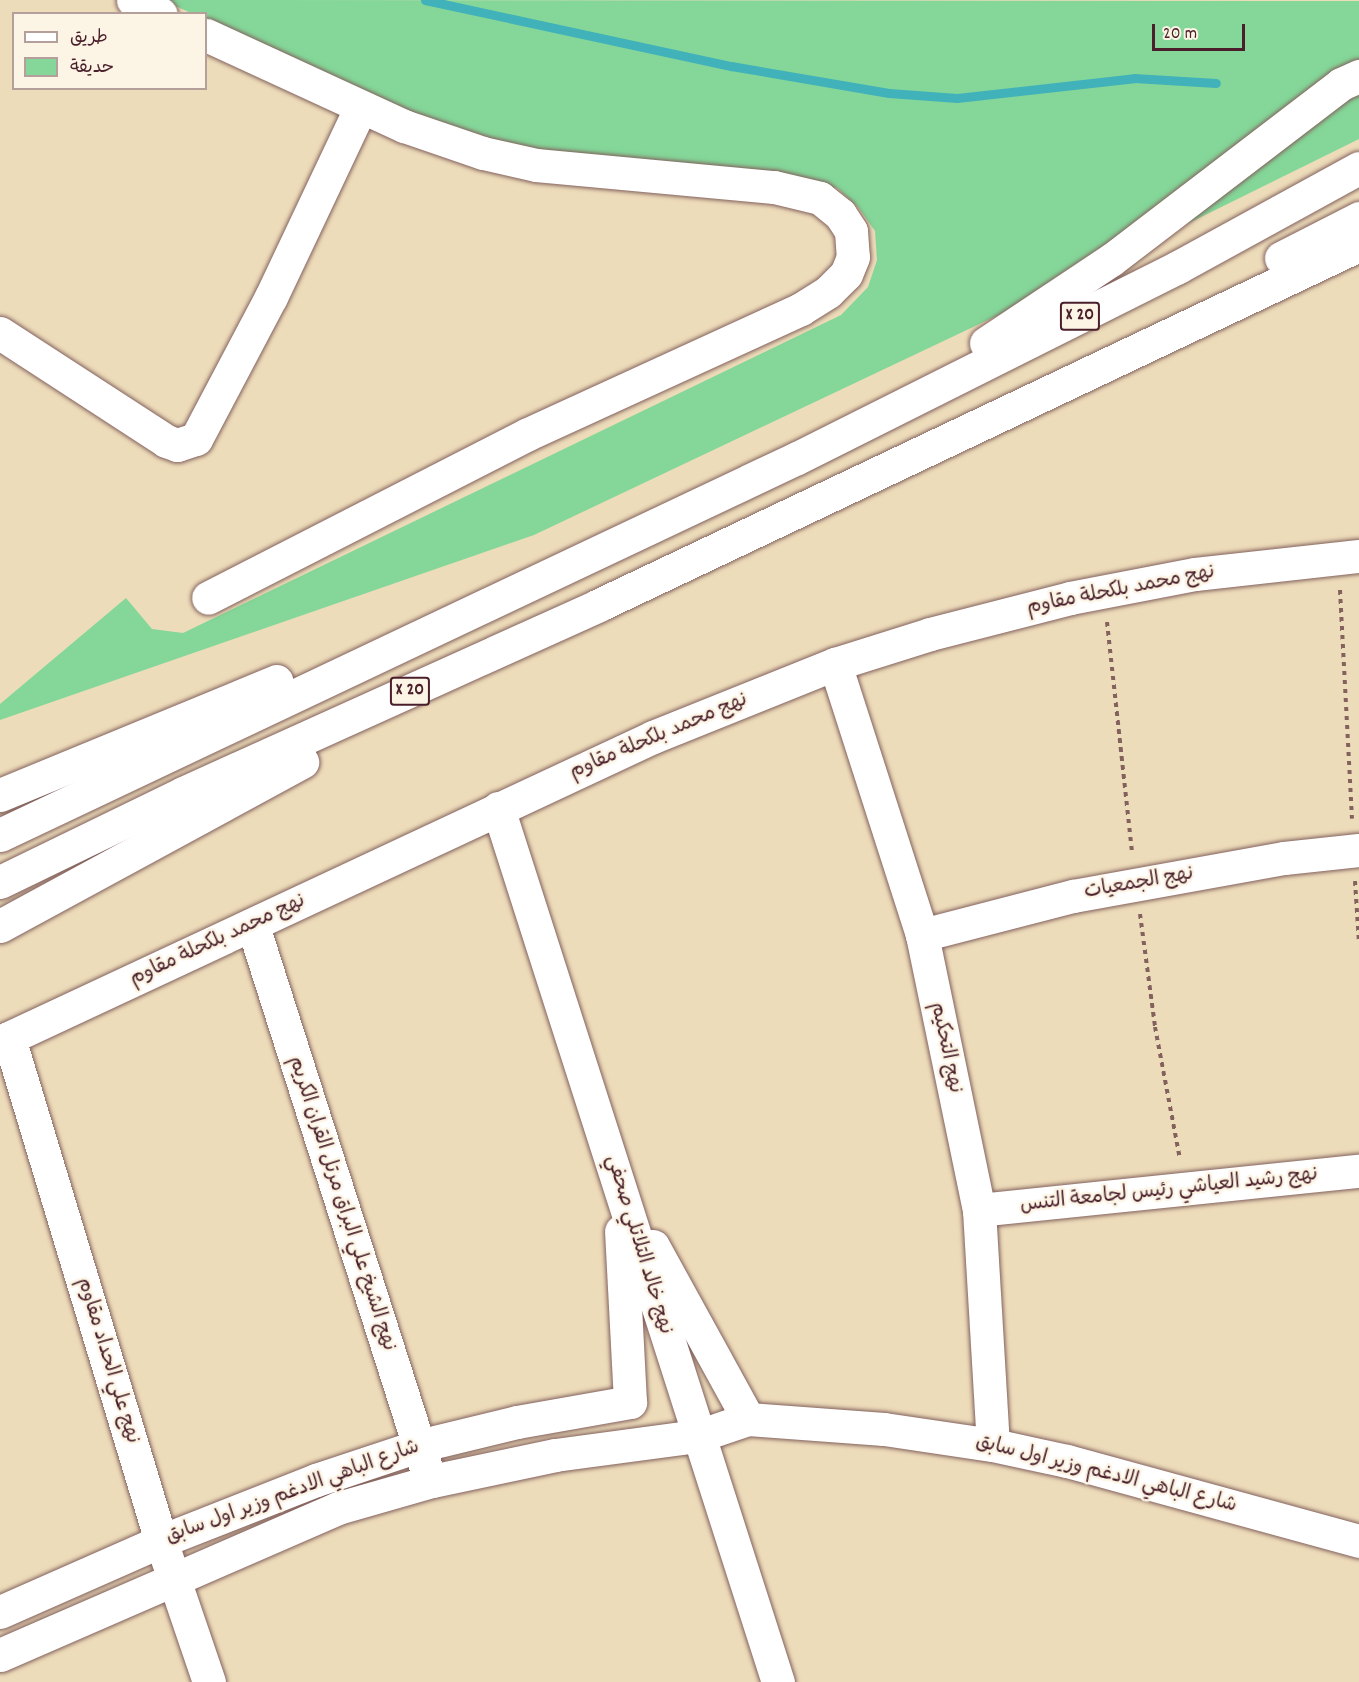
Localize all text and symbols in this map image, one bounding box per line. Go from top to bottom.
legend [12,12,207,90]
scale bar [1155,12,1248,50]
text: 20 m [1163,22,1197,47]
text: طريق [70,26,108,51]
text: حديقة [70,56,114,81]
road number: X 20 [1059,301,1101,331]
street label: نهج محمد بلكحلة مقاوم [1025,561,1217,621]
road number: X 20 [389,676,431,706]
street label: نهج محمد بلكحلة مقاوم [567,689,751,785]
street label: نهج الجمعيات [1083,863,1195,905]
street label: نهج محمد بلكحلة مقاوم [126,890,310,992]
street label: نهج التحكيم [924,1000,966,1096]
street label: نهج الشيخ علي البراق مرتل القران الكريم [282,1054,400,1354]
street label: نهج خالد التلاتلي صحفي [599,1153,677,1337]
street label: نهج رشيد العياشي رئيس لجامعة التنس [1019,1163,1319,1219]
street label: نهج علي الحداد مقاوم [70,1275,144,1447]
street label: شارع الباهي الادغم وزير اول سابق [973,1431,1239,1519]
street label: شارع الباهي الادغم وزير اول سابق [163,1436,423,1550]

